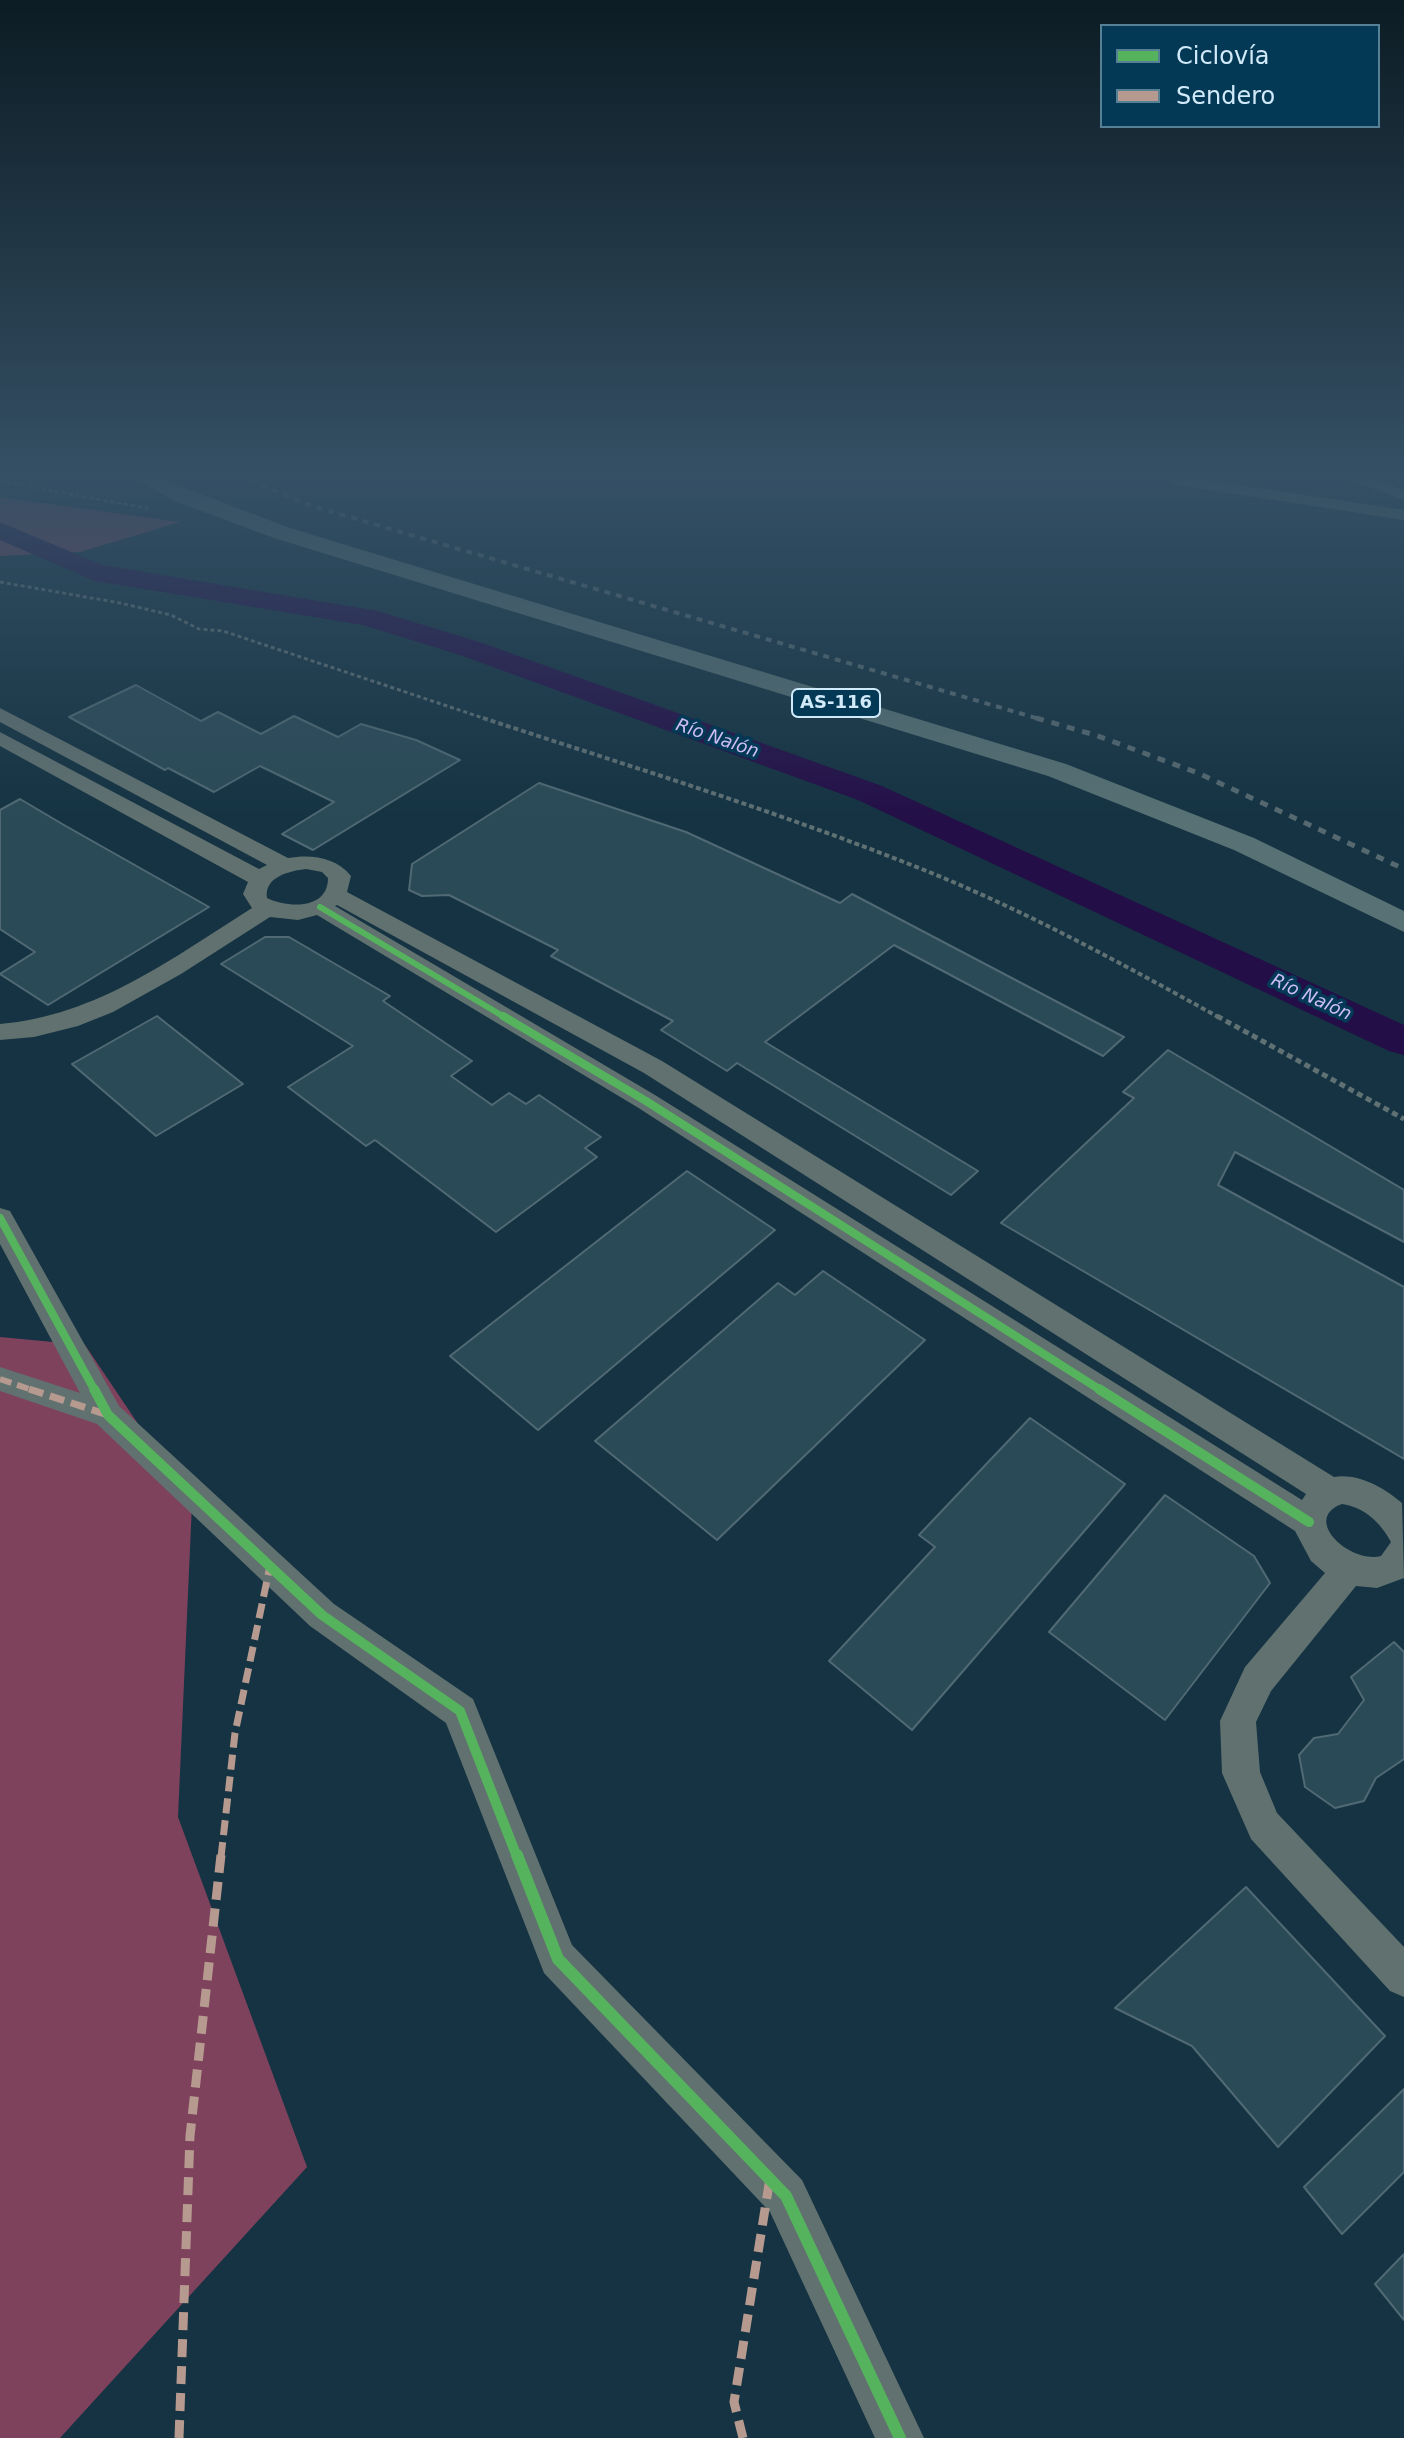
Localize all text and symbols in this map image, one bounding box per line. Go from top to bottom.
legend [1100,24,1380,128]
text: Ciclovía [1176,42,1270,70]
text: Sendero [1176,82,1275,110]
road number: AS-116 [792,689,880,717]
water label: Río Nalón [673,715,761,763]
water label: Río Nalón [1267,970,1355,1026]

